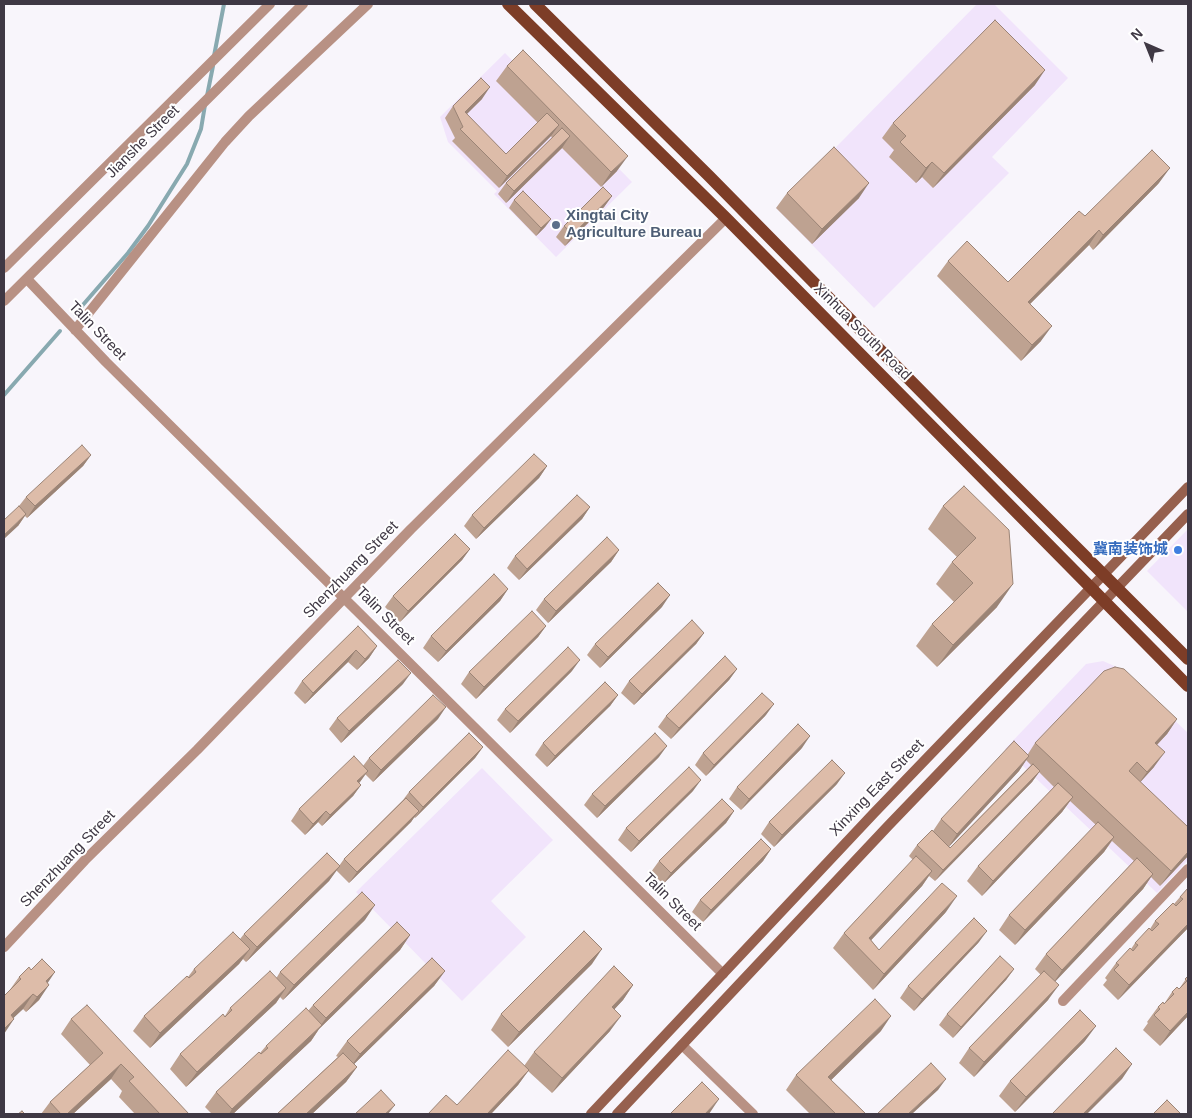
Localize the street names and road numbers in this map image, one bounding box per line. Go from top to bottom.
street label: Jianshe Street [103,102,183,182]
street label: Xinhua South Road [810,280,914,384]
street label: Talin Street [64,298,130,364]
street label: Shenzhuang Street [300,518,402,622]
street label: Talin Street [352,583,418,649]
street label: Xinxing East Street [826,736,928,840]
street label: Shenzhuang Street [17,807,119,911]
street label: Talin Street [639,869,705,935]

